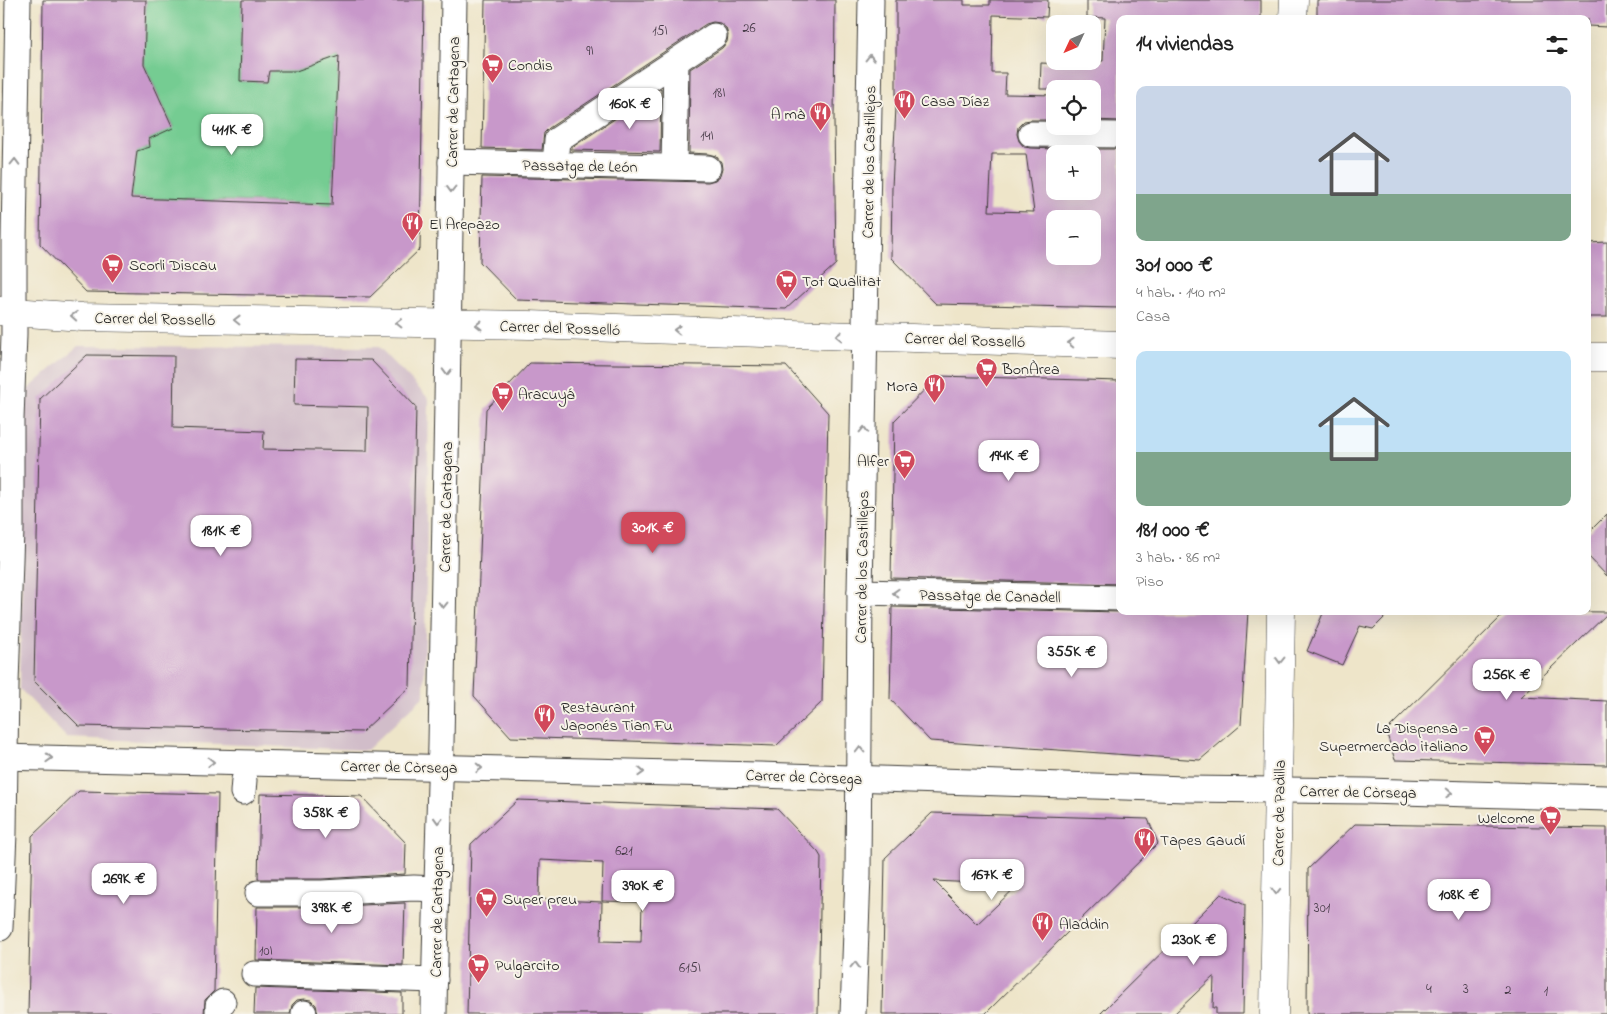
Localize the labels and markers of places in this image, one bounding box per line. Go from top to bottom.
supermarket icon: Condis [480,52,504,83]
place label: Condis [508,54,553,78]
pin: 160K € [589,88,671,130]
restaurant icon: Casa Díaz [893,88,917,119]
place label: Casa Díaz [921,90,989,114]
restaurant icon: A mà [809,101,833,132]
place label: A mà [771,103,805,127]
pin: 411K € [191,114,273,156]
restaurant icon: El Arepazo [401,211,425,242]
place label: El Arepazo [429,213,500,237]
supermarket icon: Scorli Discau [101,252,125,283]
place label: Scorli Discau [129,254,217,278]
supermarket icon: Tot Qualitat [774,268,798,299]
place label: Tot Qualitat [802,270,882,294]
supermarket icon: BonÀrea [974,356,998,387]
place label: BonÀrea [1001,358,1060,382]
restaurant icon: Mora [922,373,946,404]
place label: Mora [886,375,918,399]
supermarket icon: Aracuyá [490,381,514,412]
place label: Aracuyá [518,383,575,407]
pin: 194K € [968,440,1050,482]
supermarket icon: Alfer [893,448,917,479]
place label: Alfer [857,450,889,474]
pin: 301K € [612,512,694,554]
pin: 181K € [180,514,262,557]
pin: 355K € [1031,636,1113,678]
pin: 256K € [1466,658,1548,701]
place label: Restaurant Japonés Tian Fu [561,696,673,738]
restaurant icon: Restaurant Japonés Tian Fu [533,703,557,734]
place label: La Dispensa - Supermercado italiano [1319,717,1468,759]
supermarket icon: La Dispensa - Supermercado italiano [1472,724,1496,755]
pin: 358K € [285,796,367,839]
supermarket icon: Welcome [1539,805,1563,836]
place label: Welcome [1478,807,1536,831]
restaurant icon: Tapes Gaudí [1132,827,1156,858]
place label: Tapes Gaudí [1160,829,1246,853]
pin: 167K € [951,858,1033,901]
pin: 269K € [83,862,165,905]
pin: 390K € [602,870,684,912]
pin: 108K € [1418,878,1500,921]
supermarket icon: Super preu [475,886,499,917]
place label: Super preu [503,888,577,912]
pin: 398K € [291,892,373,934]
restaurant icon: Aladdin [1031,911,1055,942]
place label: Aladdin [1059,913,1109,937]
pin: 230K € [1153,924,1235,966]
supermarket icon: Pulgarcito [467,952,491,983]
place label: Pulgarcito [495,954,560,978]

